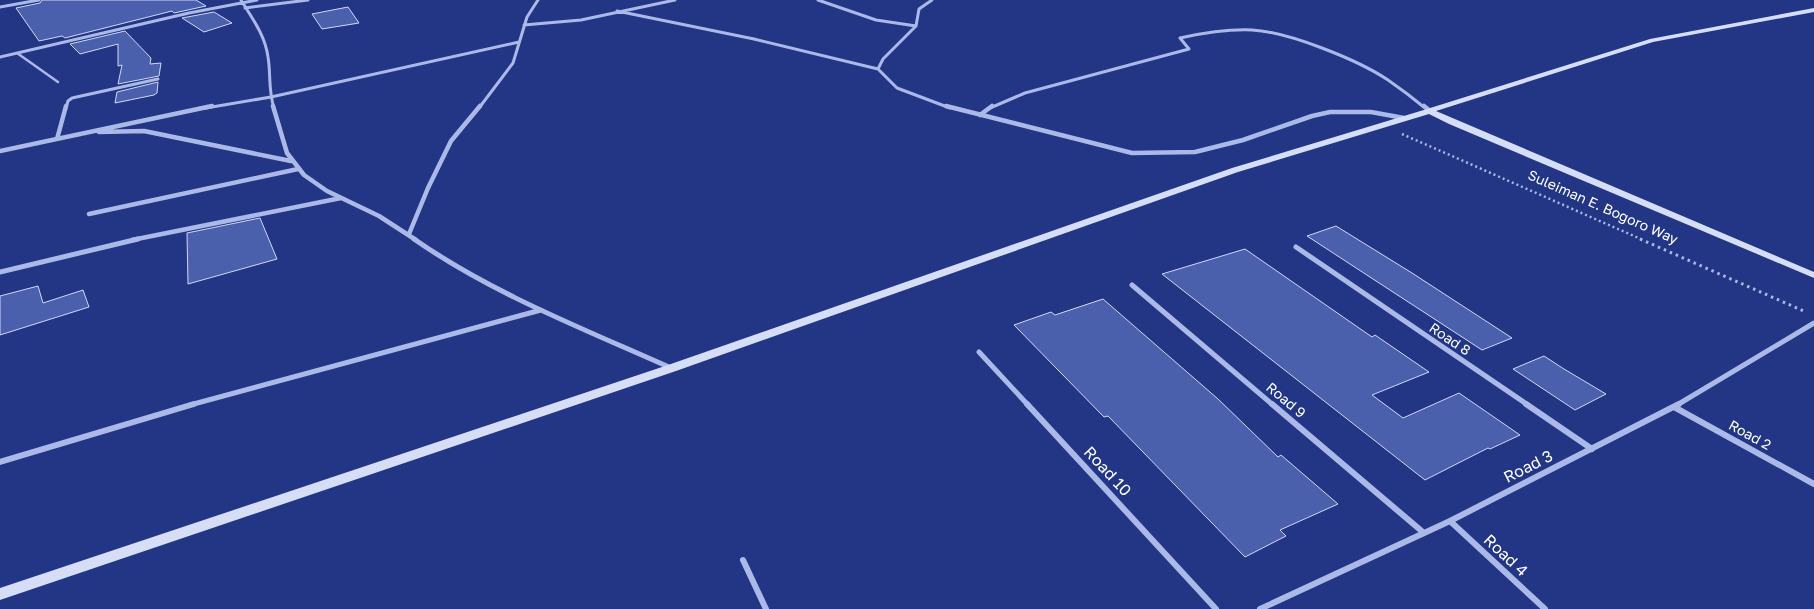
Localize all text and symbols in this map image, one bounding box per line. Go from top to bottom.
street label: Suleiman E. Bogoro Way [1525,166,1681,247]
street label: Road 8 [1426,319,1474,359]
street label: Road 9 [1263,378,1310,421]
street label: Road 2 [1726,416,1774,453]
street label: Road 10 [1080,442,1136,500]
street label: Road 3 [1500,445,1556,487]
street label: Road 4 [1480,530,1532,580]

